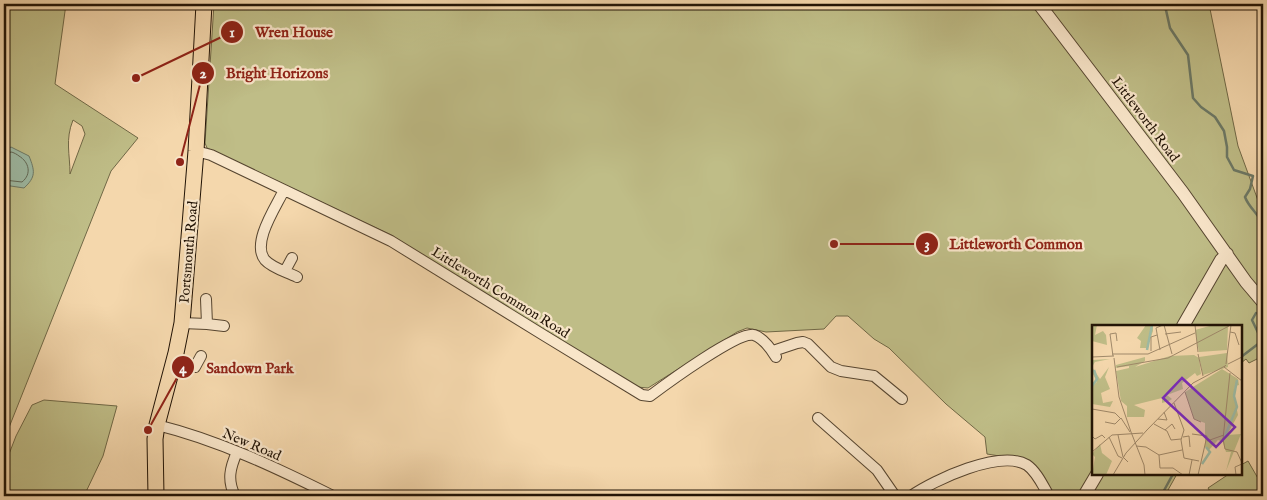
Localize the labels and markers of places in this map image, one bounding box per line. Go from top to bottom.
callout: Wren House [220,17,343,47]
callout: Bright Horizons [190,58,338,88]
callout: Littleworth Common [915,229,1093,259]
callout: Sandown Park [171,352,304,382]

